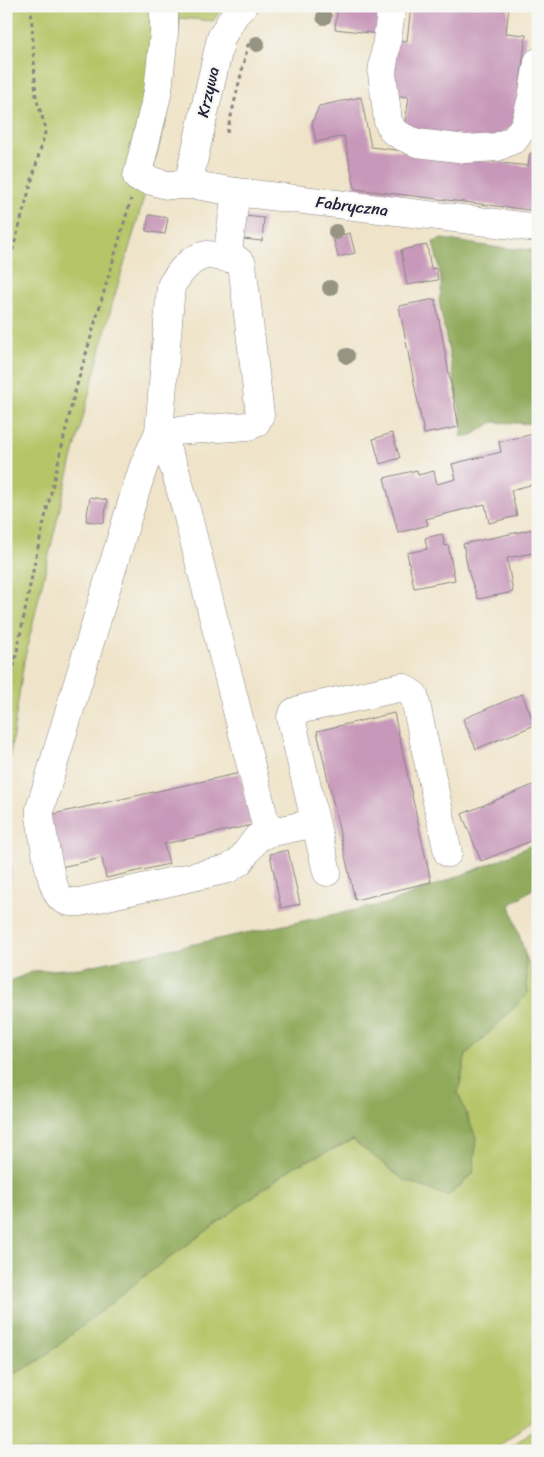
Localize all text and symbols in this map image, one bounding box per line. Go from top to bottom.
street label: Krzywa [188,64,228,120]
street label: Fabryczna [314,187,390,225]

